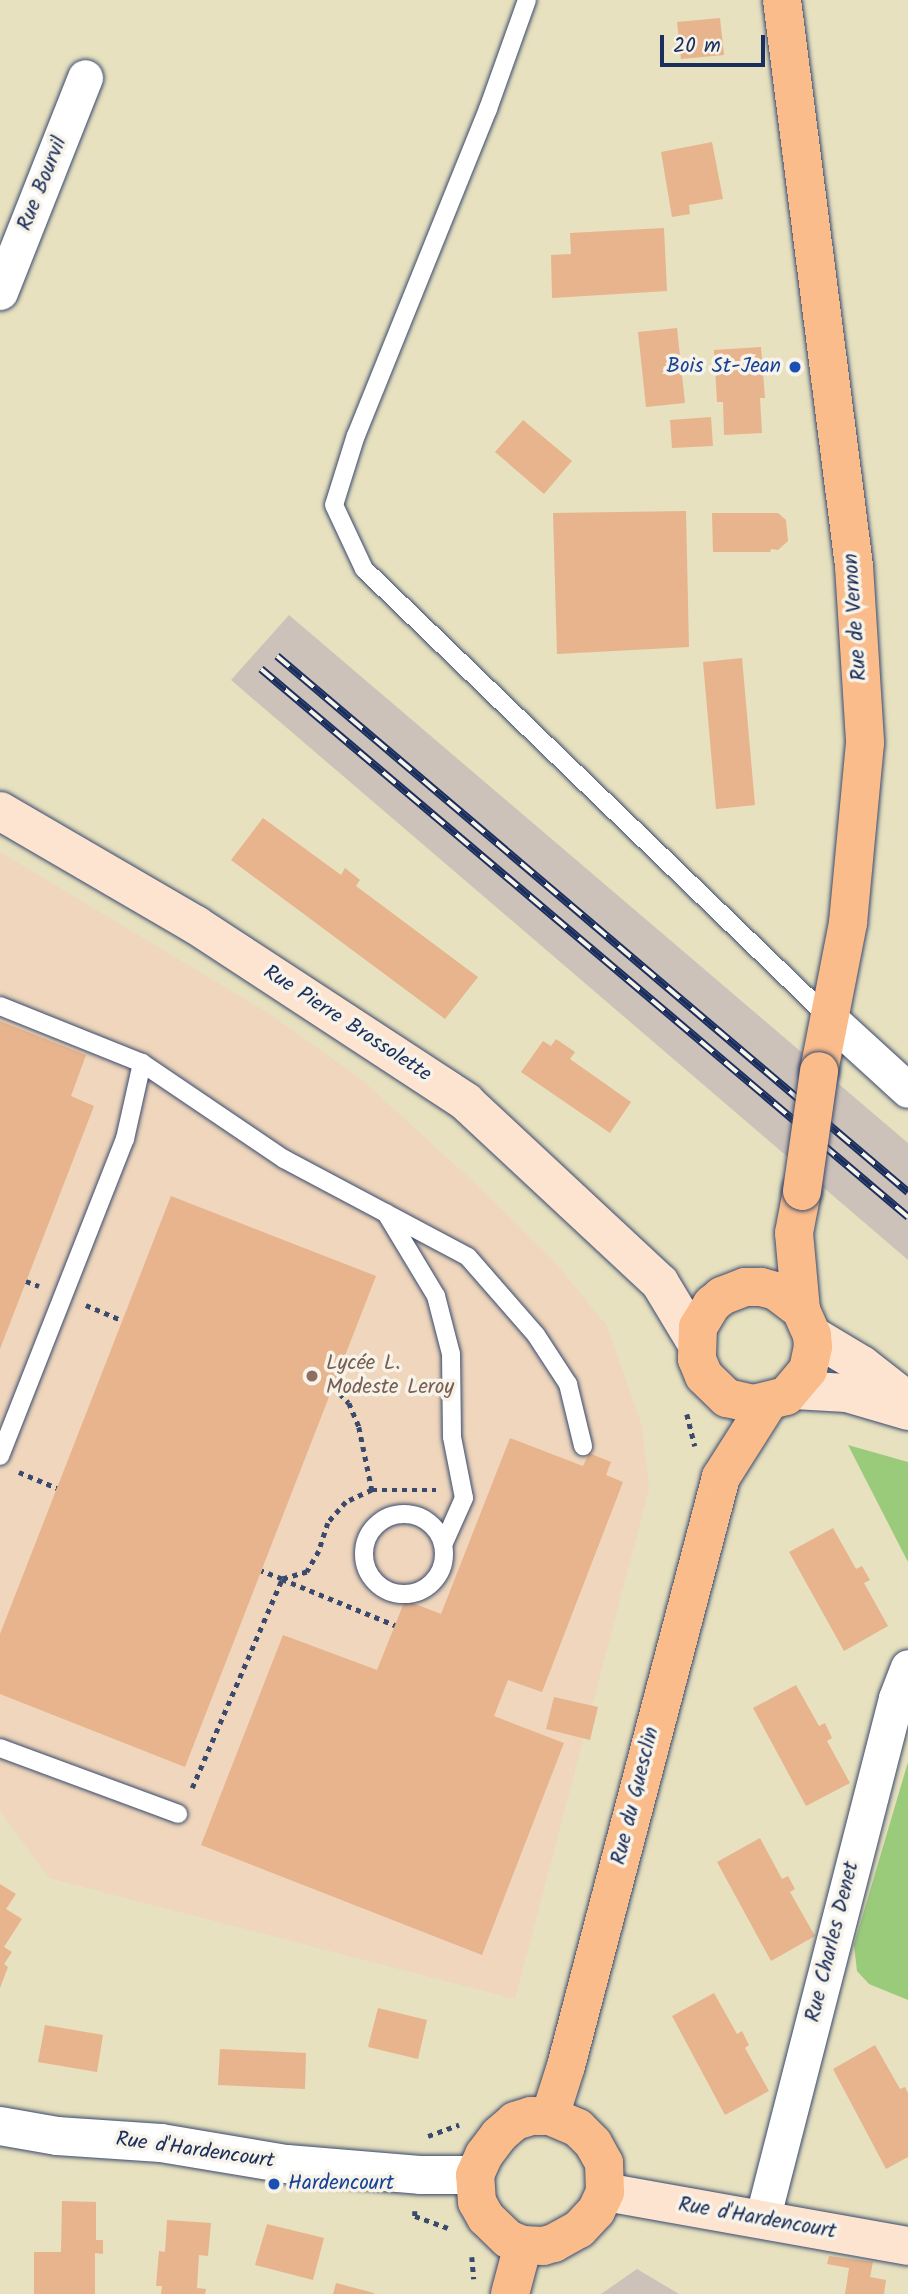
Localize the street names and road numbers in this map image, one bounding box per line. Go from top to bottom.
street label: Rue Bourvil [13,133,73,235]
street label: Rue de Vernon [839,552,873,682]
street label: Rue Pierre Brossolette [258,960,436,1088]
street label: Rue du Guesclin [607,1724,665,1868]
street label: Rue Charles Denet [801,1859,865,2025]
street label: Rue d'Hardencourt [114,2127,276,2175]
street label: Rue d'Hardencourt [676,2193,838,2245]

